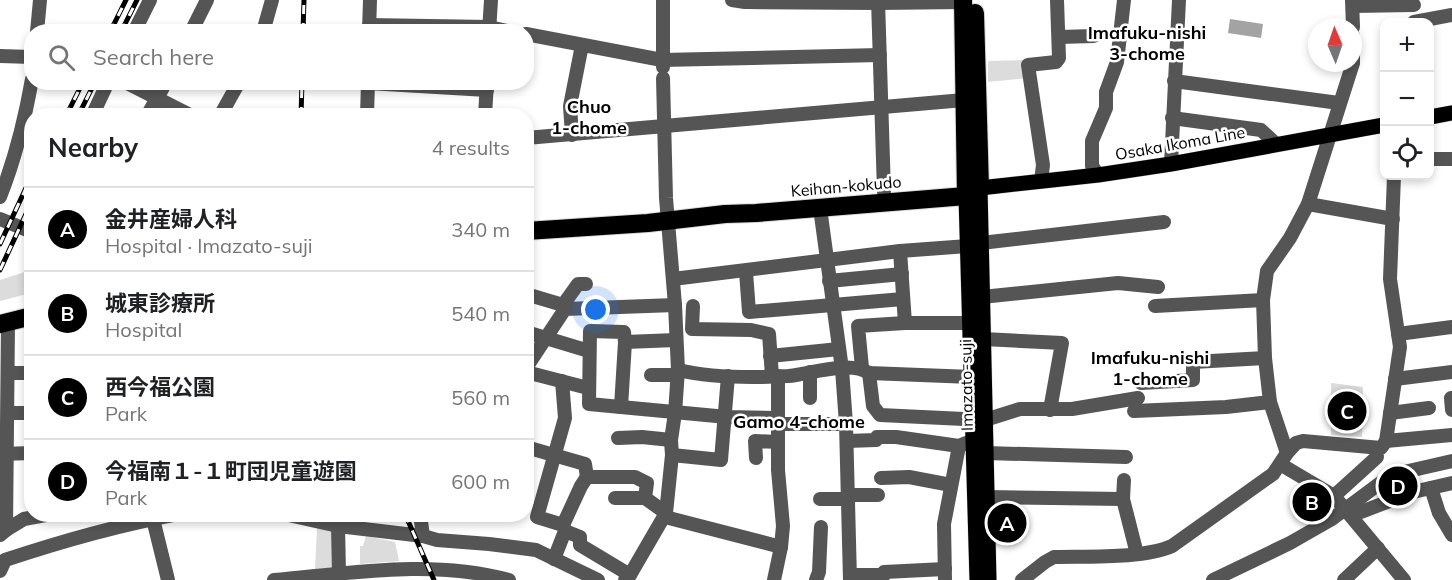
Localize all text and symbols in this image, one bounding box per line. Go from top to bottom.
north arrow [1308,18,1362,72]
map controls [1380,18,1434,180]
button: + [1380,18,1434,72]
district label: Imafuku-nishi 3-chome [1088,21,1206,65]
search box [24,24,534,90]
icon: search [45,41,78,74]
text: Search here [93,43,214,71]
button: − [1380,72,1434,126]
district label: Chuo 1-chome [551,95,627,139]
street label: Osaka Ikoma Line [1113,122,1247,164]
button: locate [1380,126,1434,180]
text: Nearby [48,131,138,164]
text: 4 results [432,135,510,160]
street label: Keihan-kokudo [790,171,902,201]
text: 金井産婦人科 [105,205,237,233]
text: A [60,217,75,242]
text: 340 m [451,217,510,242]
text: Hospital · Imazato-suji [105,233,312,258]
text: 城東診療所 [105,289,215,317]
your location [581,295,610,324]
text: B [61,301,74,326]
text: 540 m [451,301,510,326]
text: Hospital [105,317,182,342]
street label: Imazato-suji [955,339,977,431]
district label: Imafuku-nishi 1-chome [1091,346,1209,390]
text: 西今福公園 [105,373,215,401]
text: C [61,385,74,410]
text: 560 m [451,385,510,410]
pin: C [1328,388,1366,434]
text: Park [105,401,147,426]
district label: Gamo 4-chome [733,410,865,433]
text: 今福南１-１町団児童遊園 [105,457,357,485]
pin: D [1378,464,1418,508]
text: D [60,469,75,494]
text: 600 m [451,469,510,494]
pin: B [1292,480,1332,524]
text: Park [105,485,147,510]
pin: A [988,500,1026,546]

